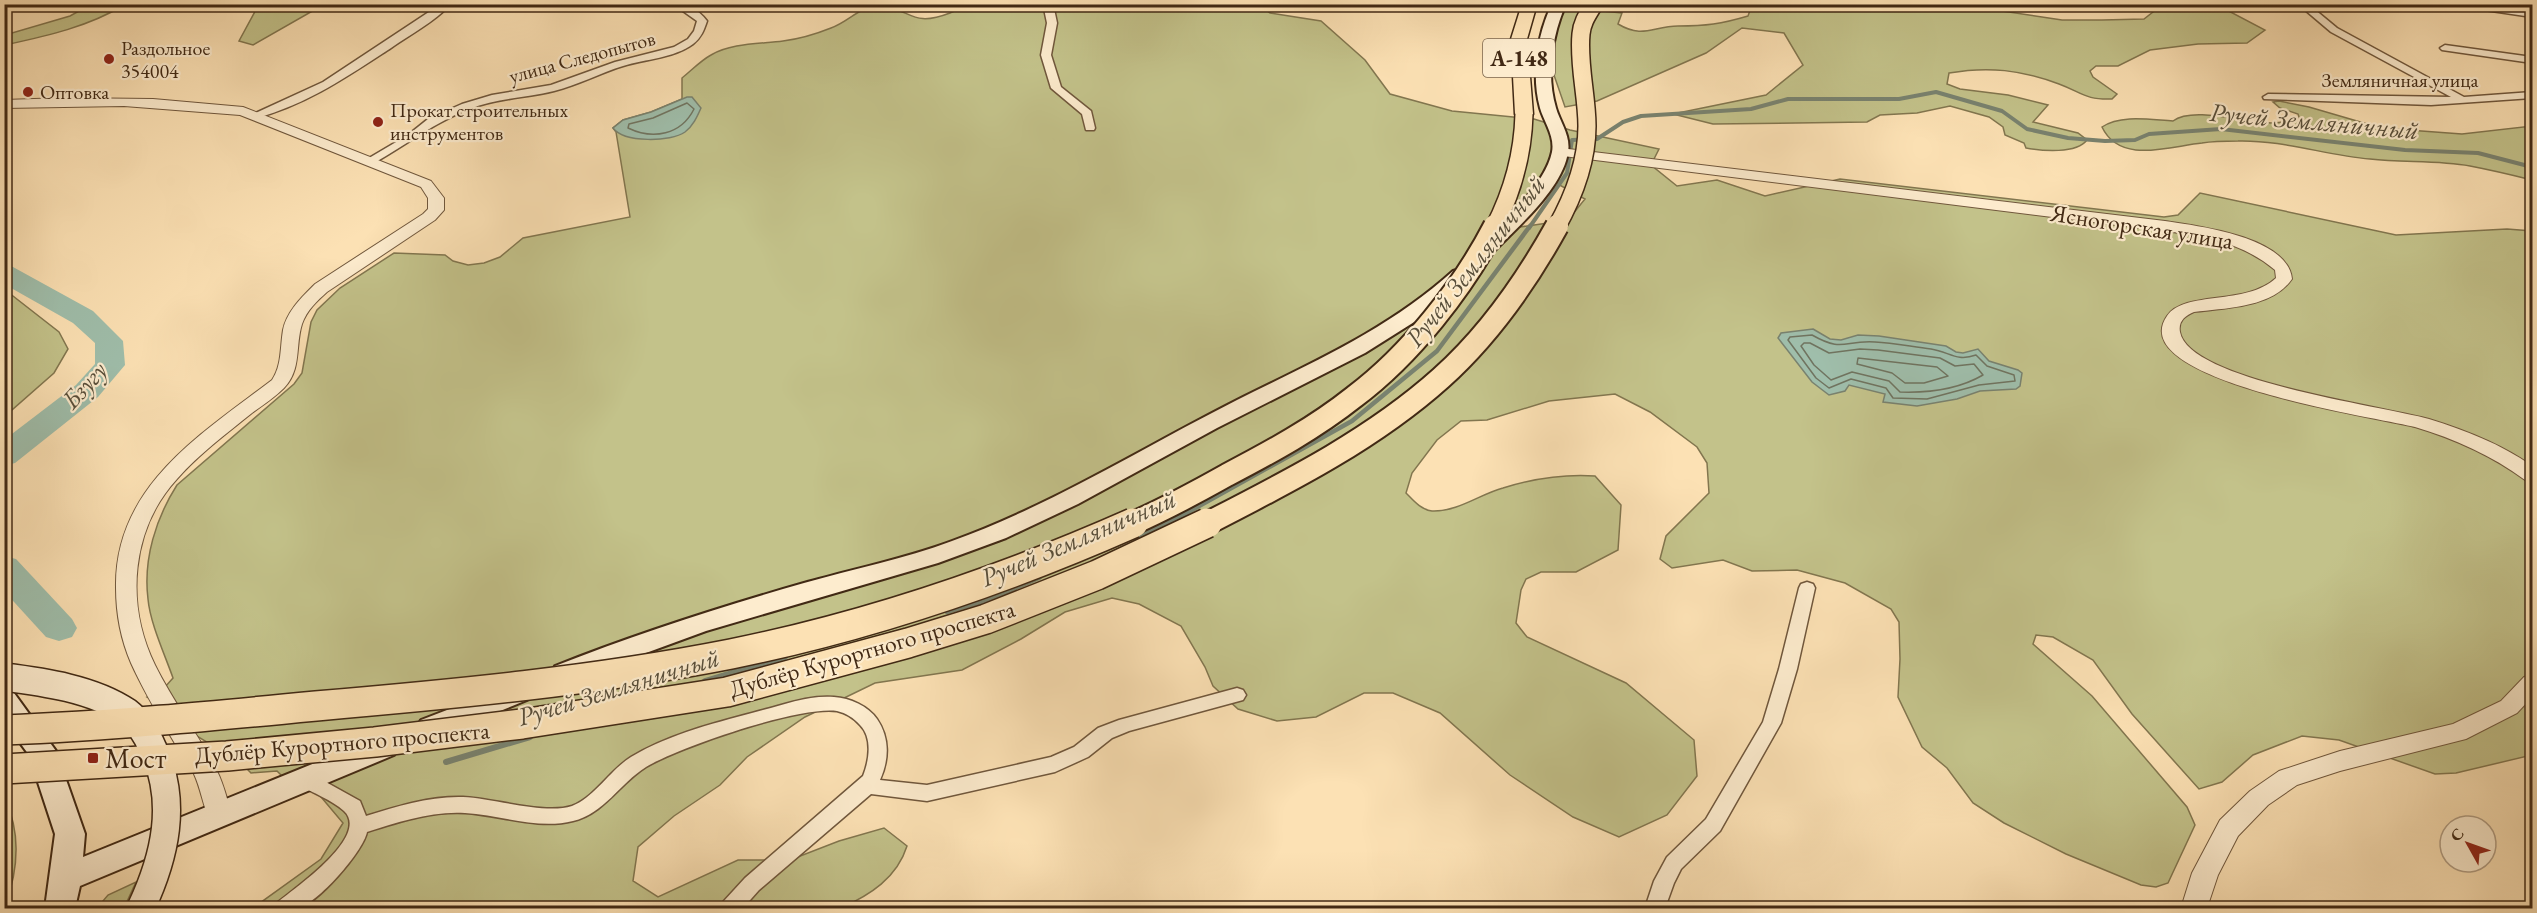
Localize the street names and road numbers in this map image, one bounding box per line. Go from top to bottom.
street label: улица Следопытов [506,25,658,89]
road number: А-148 [1483,39,1555,77]
street label: Земляничная улица [2321,67,2479,93]
street label: Ясногорская улица [2048,197,2236,256]
street label: Дублёр Курортного проспекта [725,593,1019,704]
street label: Дублёр Курортного проспекта [193,714,491,771]

